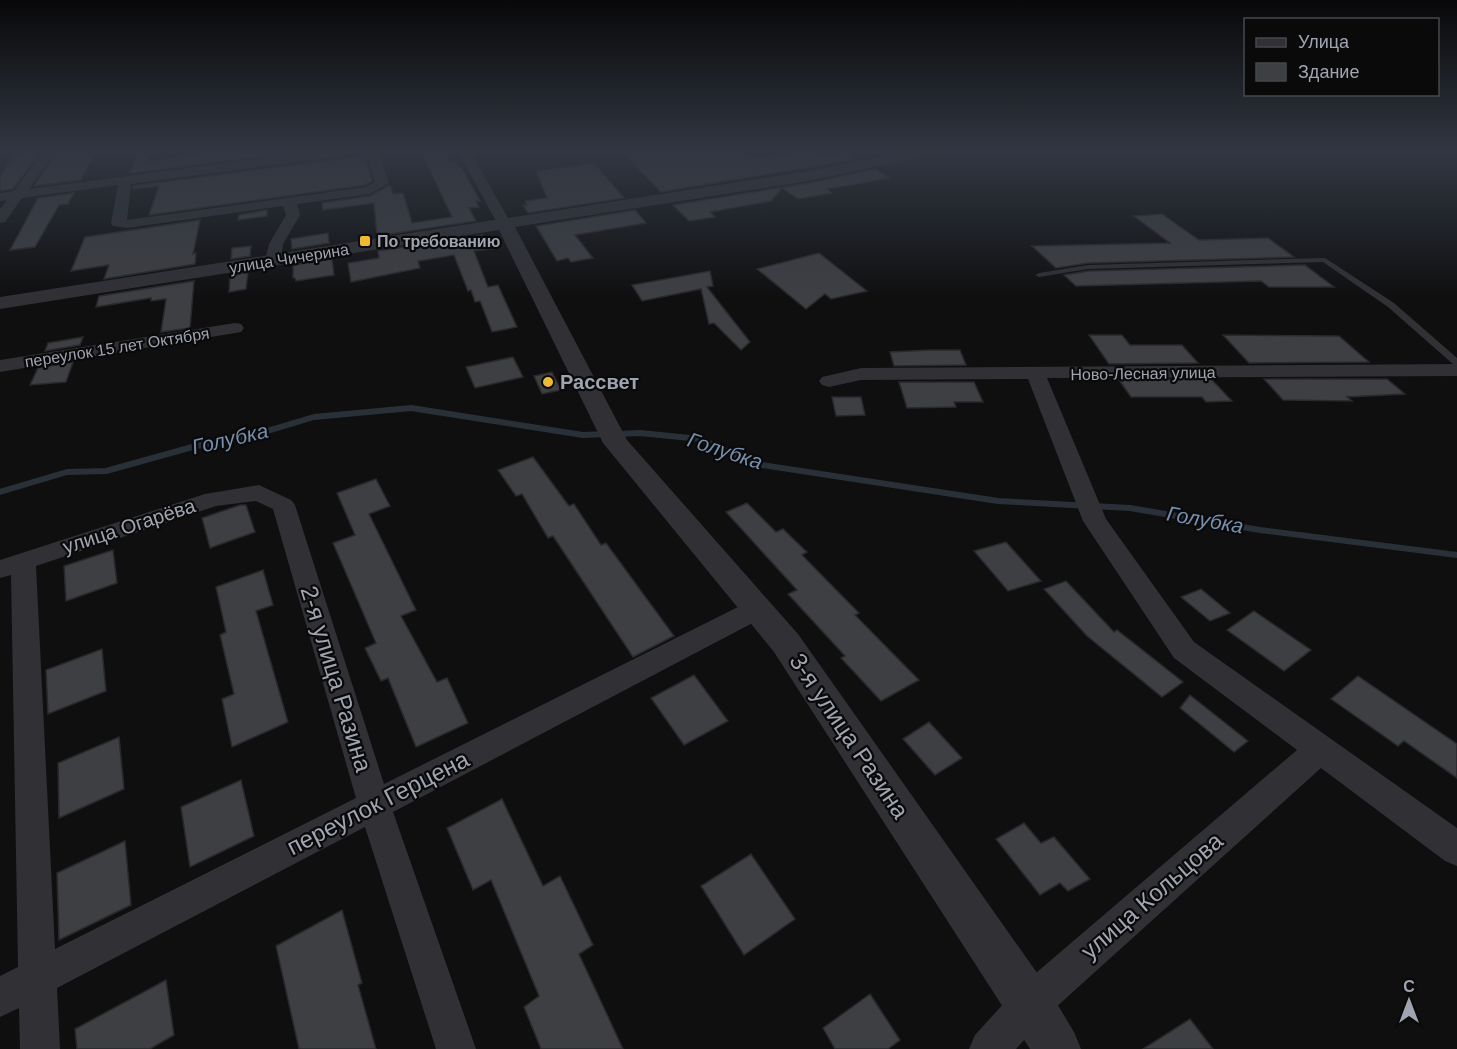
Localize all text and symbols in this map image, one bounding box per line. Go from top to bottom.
legend [1244,18,1439,96]
text: Улица [1298,32,1350,52]
text: Здание [1298,62,1359,82]
place label: По требованию [377,233,501,250]
marker: По требованию [358,234,372,248]
street label: улица Чичерина [228,241,350,276]
street label: переулок 15 лет Октября [24,325,211,370]
street label: Ново-Лесная улица [1070,364,1216,383]
place label: Рассвет [560,371,639,393]
marker: Рассвет [541,375,555,389]
water label: Голубка [190,419,270,458]
water label: Голубка [685,428,766,473]
street label: улица Огарёва [60,494,199,558]
water label: Голубка [1165,501,1245,538]
street label: 2-я улица Разина [295,583,378,776]
street label: 3-я улица Разина [784,648,915,824]
street label: переулок Герцена [282,745,474,860]
street label: улица Кольцова [1075,826,1228,964]
north arrow [1379,971,1439,1031]
text: С [1403,978,1415,995]

